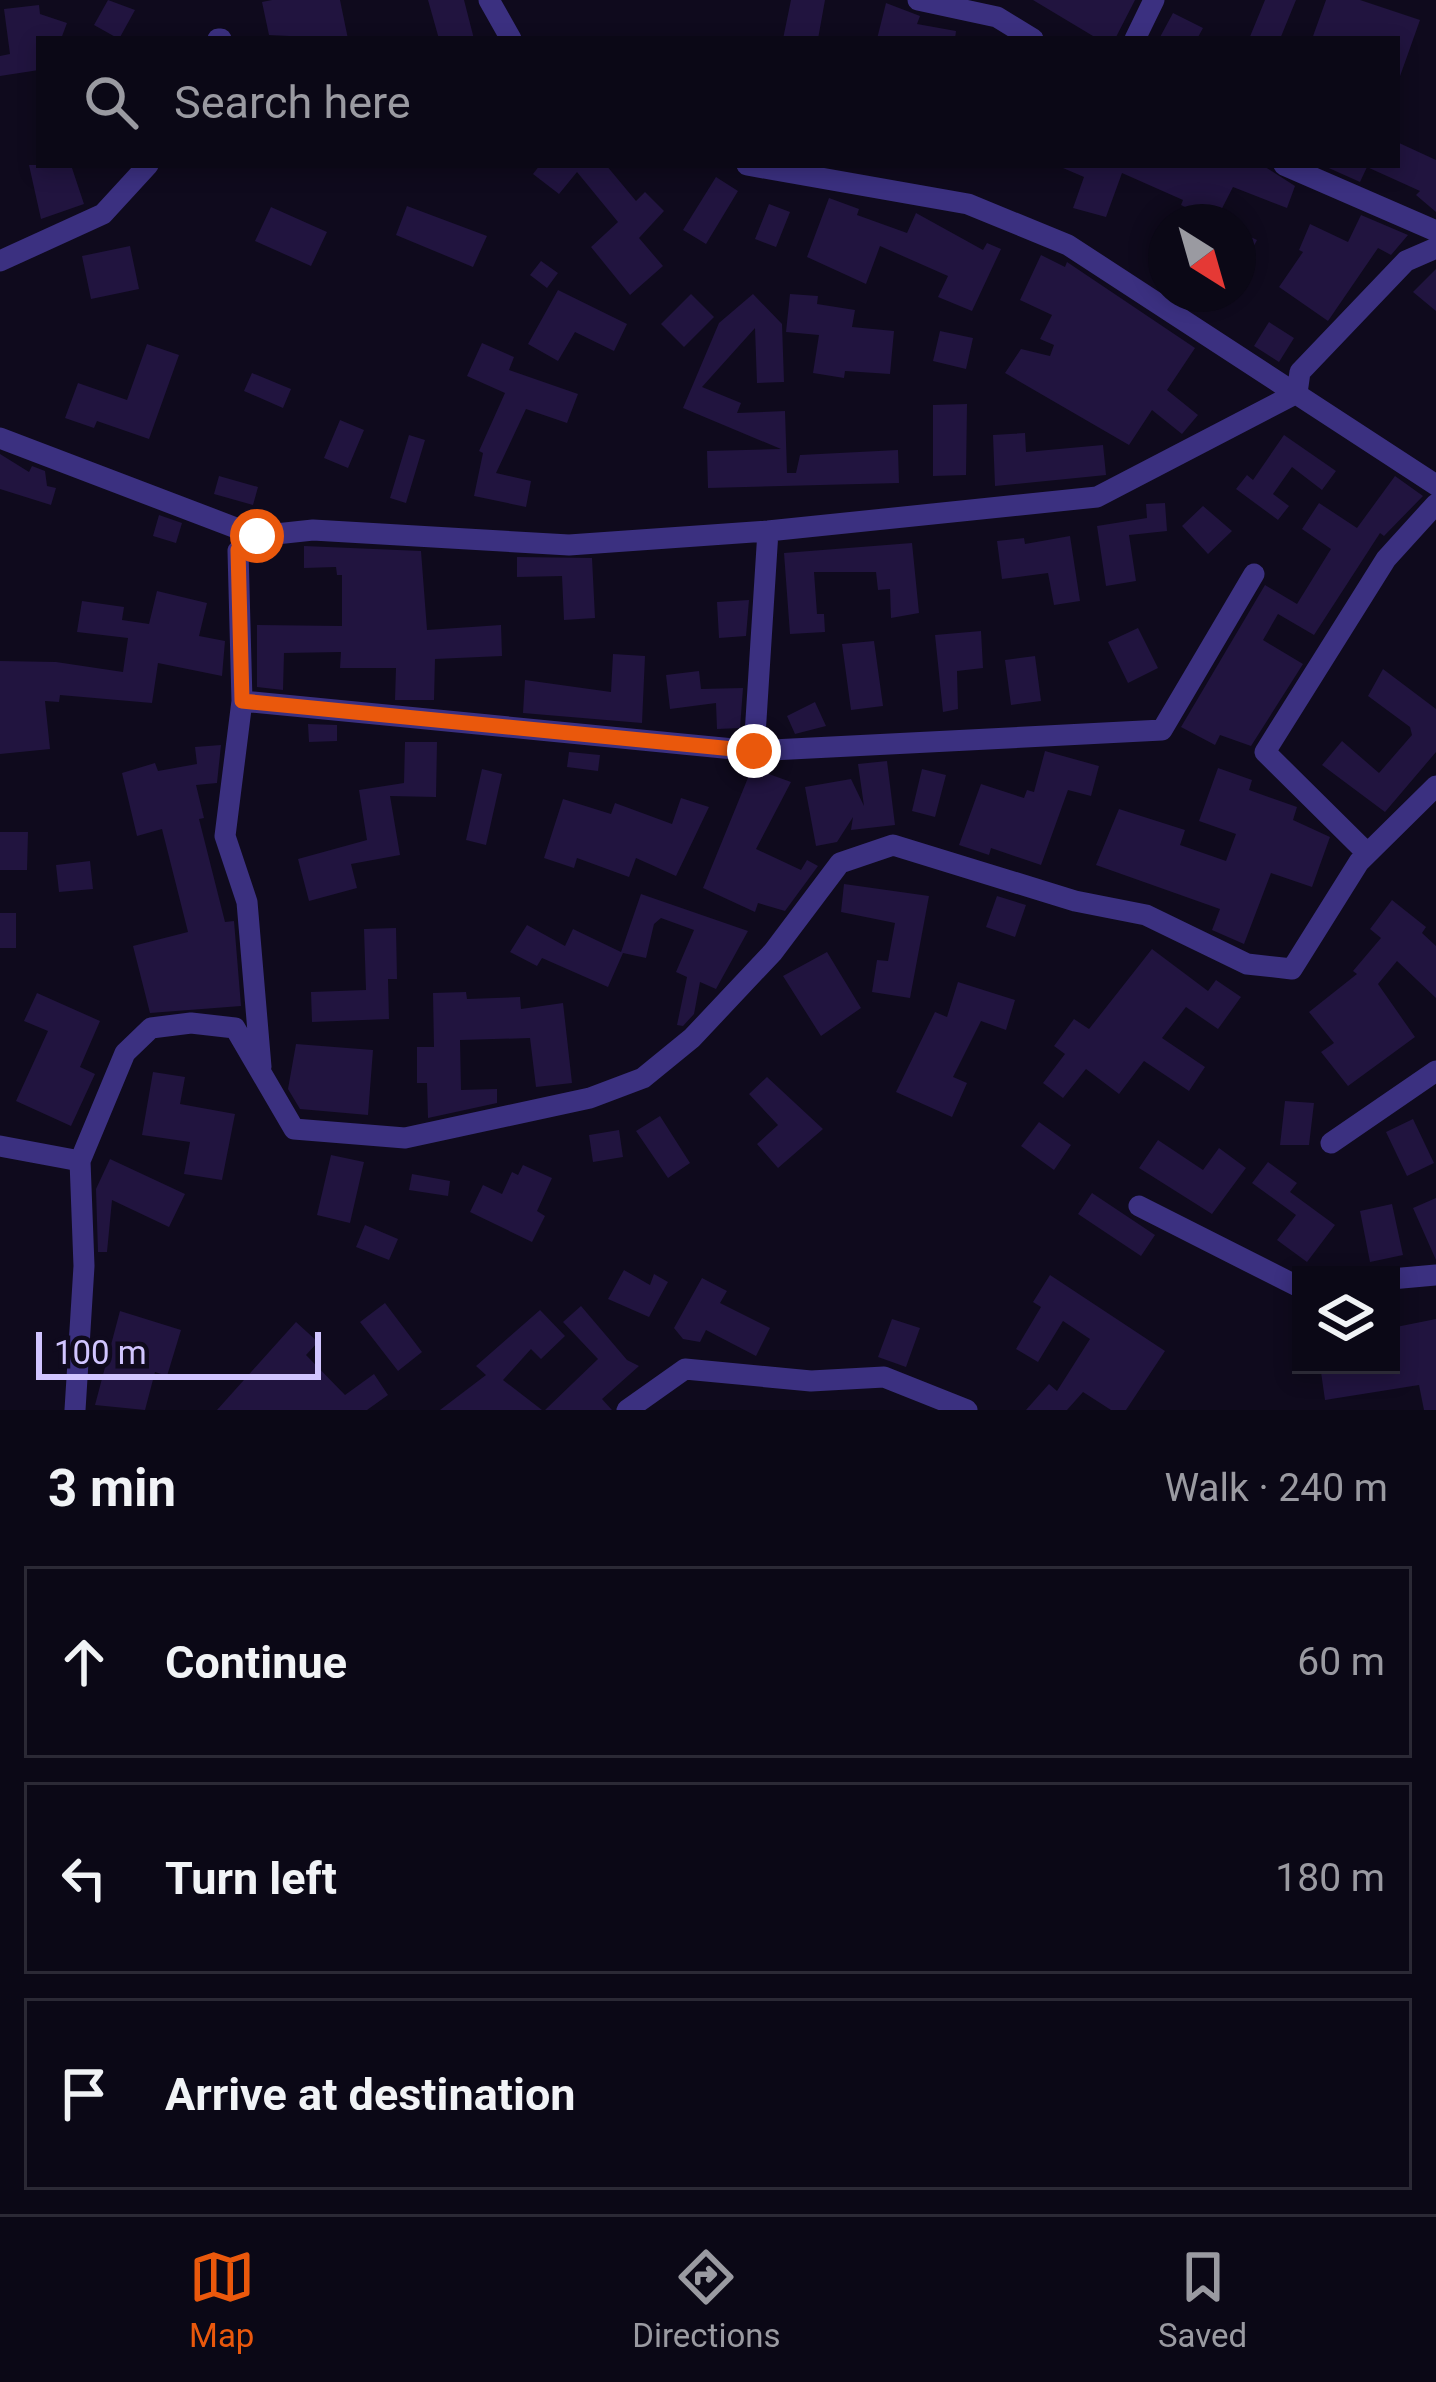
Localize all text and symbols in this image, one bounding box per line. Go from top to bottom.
search box [36,36,1400,168]
icon: search [78,69,144,135]
text: Search here [174,76,411,129]
north arrow [1148,204,1256,312]
route start [230,509,284,563]
route end [727,724,781,778]
map controls [1292,1266,1400,1374]
button: layers [1292,1266,1400,1374]
scale bar [36,1326,321,1379]
text: 100 m [54,1333,147,1372]
text: 3 min [48,1459,176,1518]
text: Walk · 240 m [1164,1465,1388,1511]
icon: ahead [51,1629,117,1695]
text: Continue [165,1636,347,1689]
text: 60 m [1297,1639,1385,1685]
icon: left [51,1845,117,1911]
text: Turn left [165,1852,337,1905]
text: 180 m [1275,1855,1385,1901]
icon: arrive [51,2061,117,2127]
text: Arrive at destination [165,2068,576,2121]
tab: Map [189,2244,255,2355]
tab: Directions [632,2244,781,2355]
tab: Saved [1158,2244,1247,2355]

